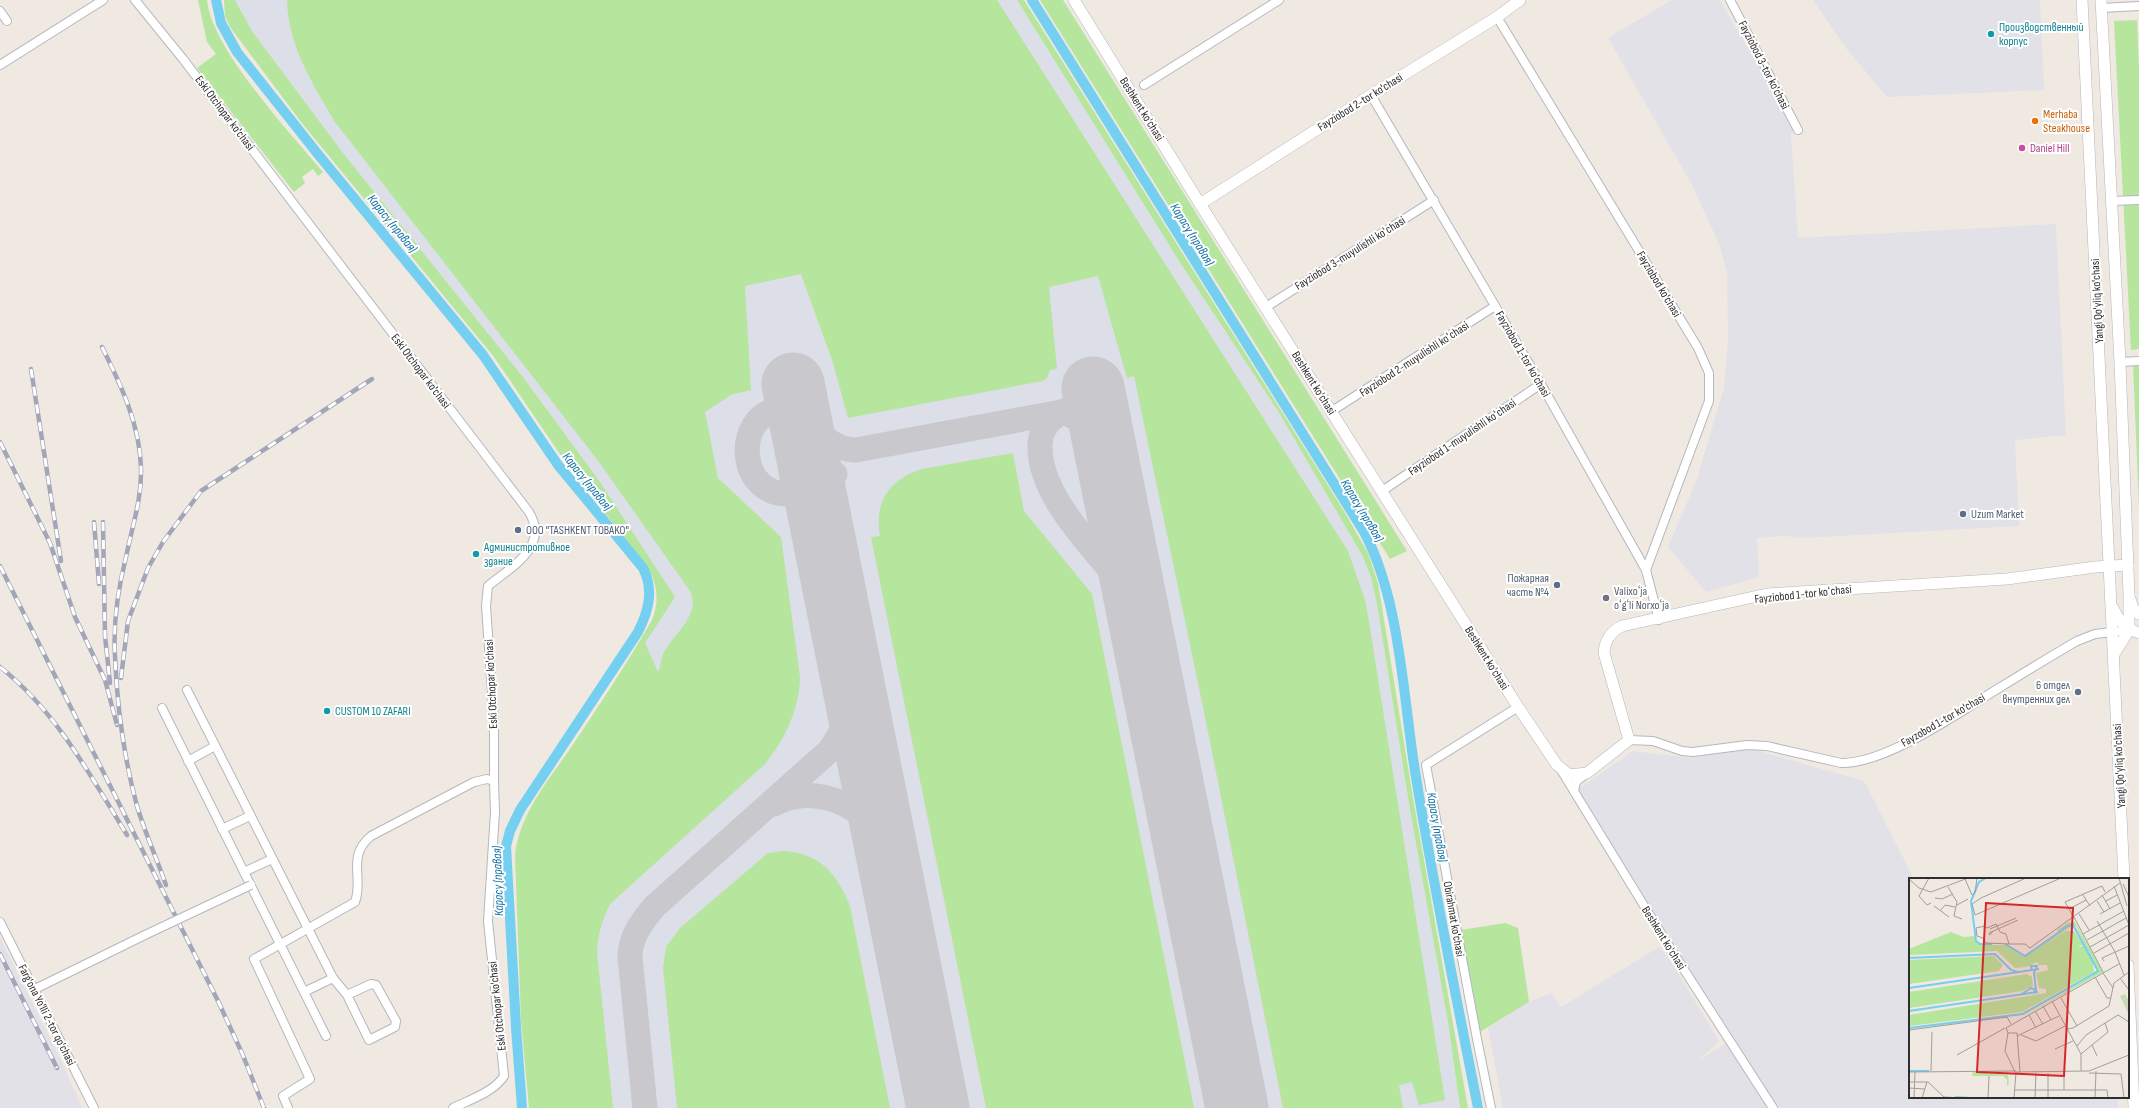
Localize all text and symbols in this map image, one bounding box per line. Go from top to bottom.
street label: Fayziobod 3-tor ko'chasi [1735,18,1792,112]
place label: Производственный корпус [1999,20,2083,49]
marker: Производственный корпус [1986,29,1996,39]
street label: Fayziobod 2-tor ko'chasi [1315,70,1406,135]
street label: Eski Otchopar ko'chasi [192,73,258,154]
street label: Beshkent ko'chasi [1116,75,1167,144]
place label: Merhaba Steakhouse [2043,107,2090,136]
marker: Merhaba Steakhouse [2030,116,2040,126]
place label: Daniel Hill [2030,141,2070,156]
marker: Daniel Hill [2017,143,2027,153]
water label: Карасу (правая) [364,191,421,256]
water label: Карасу (правая) [1167,200,1218,269]
street label: Fayziobod 3-muyulishli koʻchasi [1292,213,1408,294]
street label: Fayziobod ko'chasi [1633,249,1684,320]
street label: Yangi Qo'yliq ko'chasi [2088,258,2107,344]
street label: Fayziobod 1-tor ko'chasi [1492,309,1553,400]
street label: Fayziobod 2-muyulishli koʻchasi [1357,318,1472,400]
street label: Eski Otchopar ko'chasi [388,331,454,412]
street label: Beshkent ko'chasi [1288,349,1339,418]
street label: Fayziobod 1-muyulishli koʻchasi [1406,396,1519,479]
water label: Карасу (правая) [559,449,616,514]
water label: Карасу (правая) [1337,476,1387,545]
place label: Uzum Market [1971,507,2024,522]
marker: Uzum Market [1958,509,1968,519]
place label: OOO "TASHKENT TOBAKO" [526,523,629,538]
marker: OOO "TASHKENT TOBAKO" [513,525,523,535]
place label: Администротивное здание [483,540,570,569]
marker: Администротивное здание [471,549,481,559]
place label: Пожарная часть №4 [1506,571,1549,600]
marker: Пожарная часть №4 [1552,580,1562,590]
street label: Fayziobod 1-tor koʻchasi [1754,582,1852,607]
place label: Valixoʻja oʻgʻli Norxoʻja [1614,584,1669,613]
marker: Valixoʻja oʻgʻli Norxoʻja [1601,593,1611,603]
street label: Beshkent ko'chasi [1461,624,1512,693]
street label: Eski Otchopar ko'chasi [482,639,501,729]
place label: 6 отдел внутренних дел [2002,678,2071,707]
marker: 6 отдел внутренних дел [2073,687,2083,697]
street label: Fayzobod 1-tor ko'chasi [1899,690,1988,751]
place label: CUSTOM 10 ZAFARI [335,704,411,719]
marker: CUSTOM 10 ZAFARI [322,706,332,716]
street label: Yangi Qo'yliq ko'chasi [2110,723,2129,809]
water label: Карасу (правая) [1423,791,1451,863]
water label: Карасу (правая) [489,845,507,916]
inset map [1909,878,2129,1098]
street label: Obirahmat ko'chasi [1439,880,1468,958]
street label: Beshkent ko'chasi [1638,904,1689,973]
street label: Eski Otchopar ko'chasi [485,961,510,1051]
street label: Farg'ona Yo'lli 2-tor qo'chasi [15,962,79,1068]

